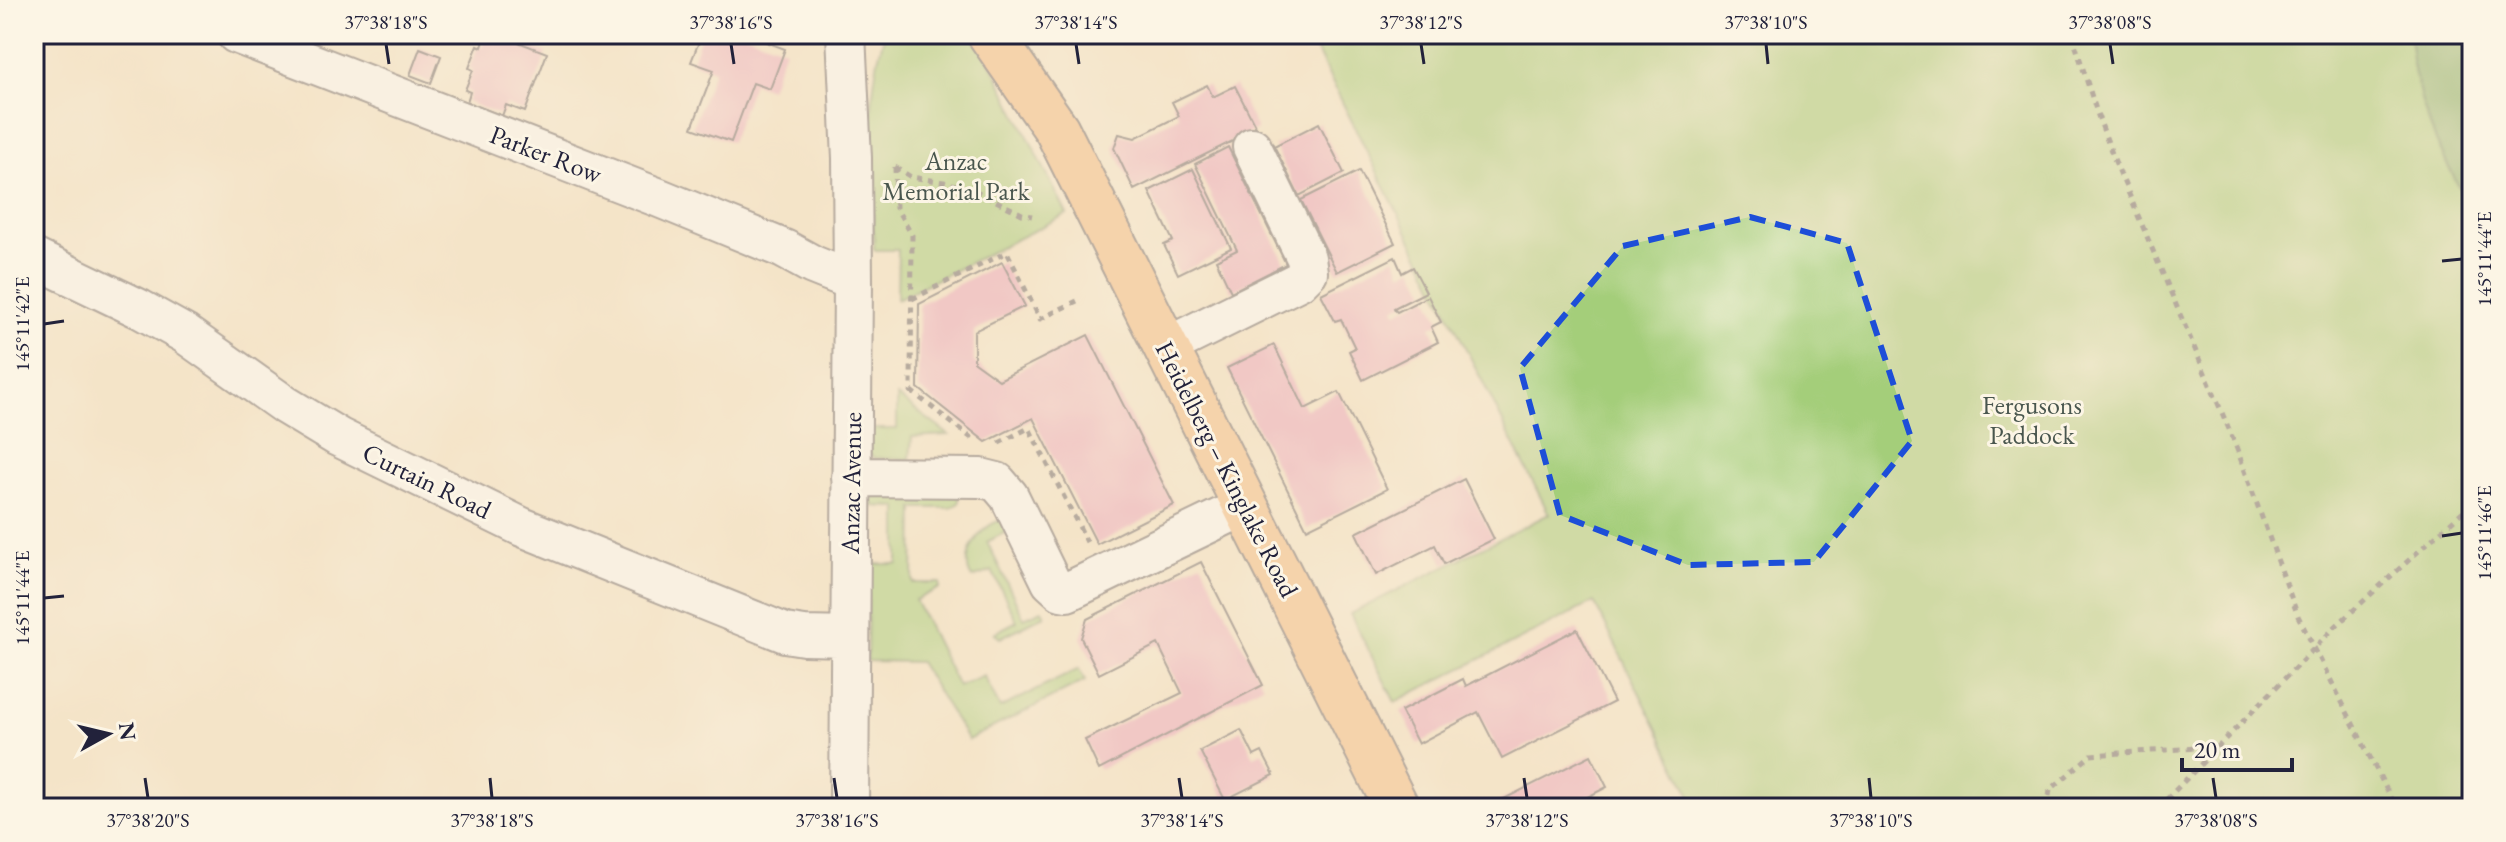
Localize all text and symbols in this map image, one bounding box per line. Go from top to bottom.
text: 37°38'18"S [344,9,428,35]
text: 37°38'16"S [689,9,773,35]
text: 37°38'14"S [1034,9,1118,35]
text: 37°38'12"S [1379,9,1463,35]
text: 37°38'10"S [1724,9,1808,35]
text: 37°38'08"S [2068,9,2152,35]
street label: Parker Row [485,117,607,191]
park label: Anzac Memorial Park [882,144,1030,208]
text: 145°11'44"E [2471,212,2497,306]
text: 145°11'42"E [9,277,35,371]
street label: Heidelberg – Kinglake Road [1148,335,1307,604]
park label: Fergusons Paddock [1982,388,2082,452]
street label: Anzac Avenue [833,412,869,555]
street label: Curtain Road [357,435,498,527]
text: 145°11'46"E [2471,486,2497,580]
text: 145°11'44"E [9,551,35,645]
north arrow [68,694,148,774]
text: N [112,720,143,742]
scale bar [2182,722,2292,772]
text: 20 m [2194,734,2241,765]
text: 37°38'20"S [106,807,190,833]
text: 37°38'18"S [450,807,534,833]
text: 37°38'16"S [795,807,879,833]
text: 37°38'14"S [1140,807,1224,833]
text: 37°38'12"S [1485,807,1569,833]
text: 37°38'10"S [1829,807,1913,833]
text: 37°38'08"S [2174,807,2258,833]

